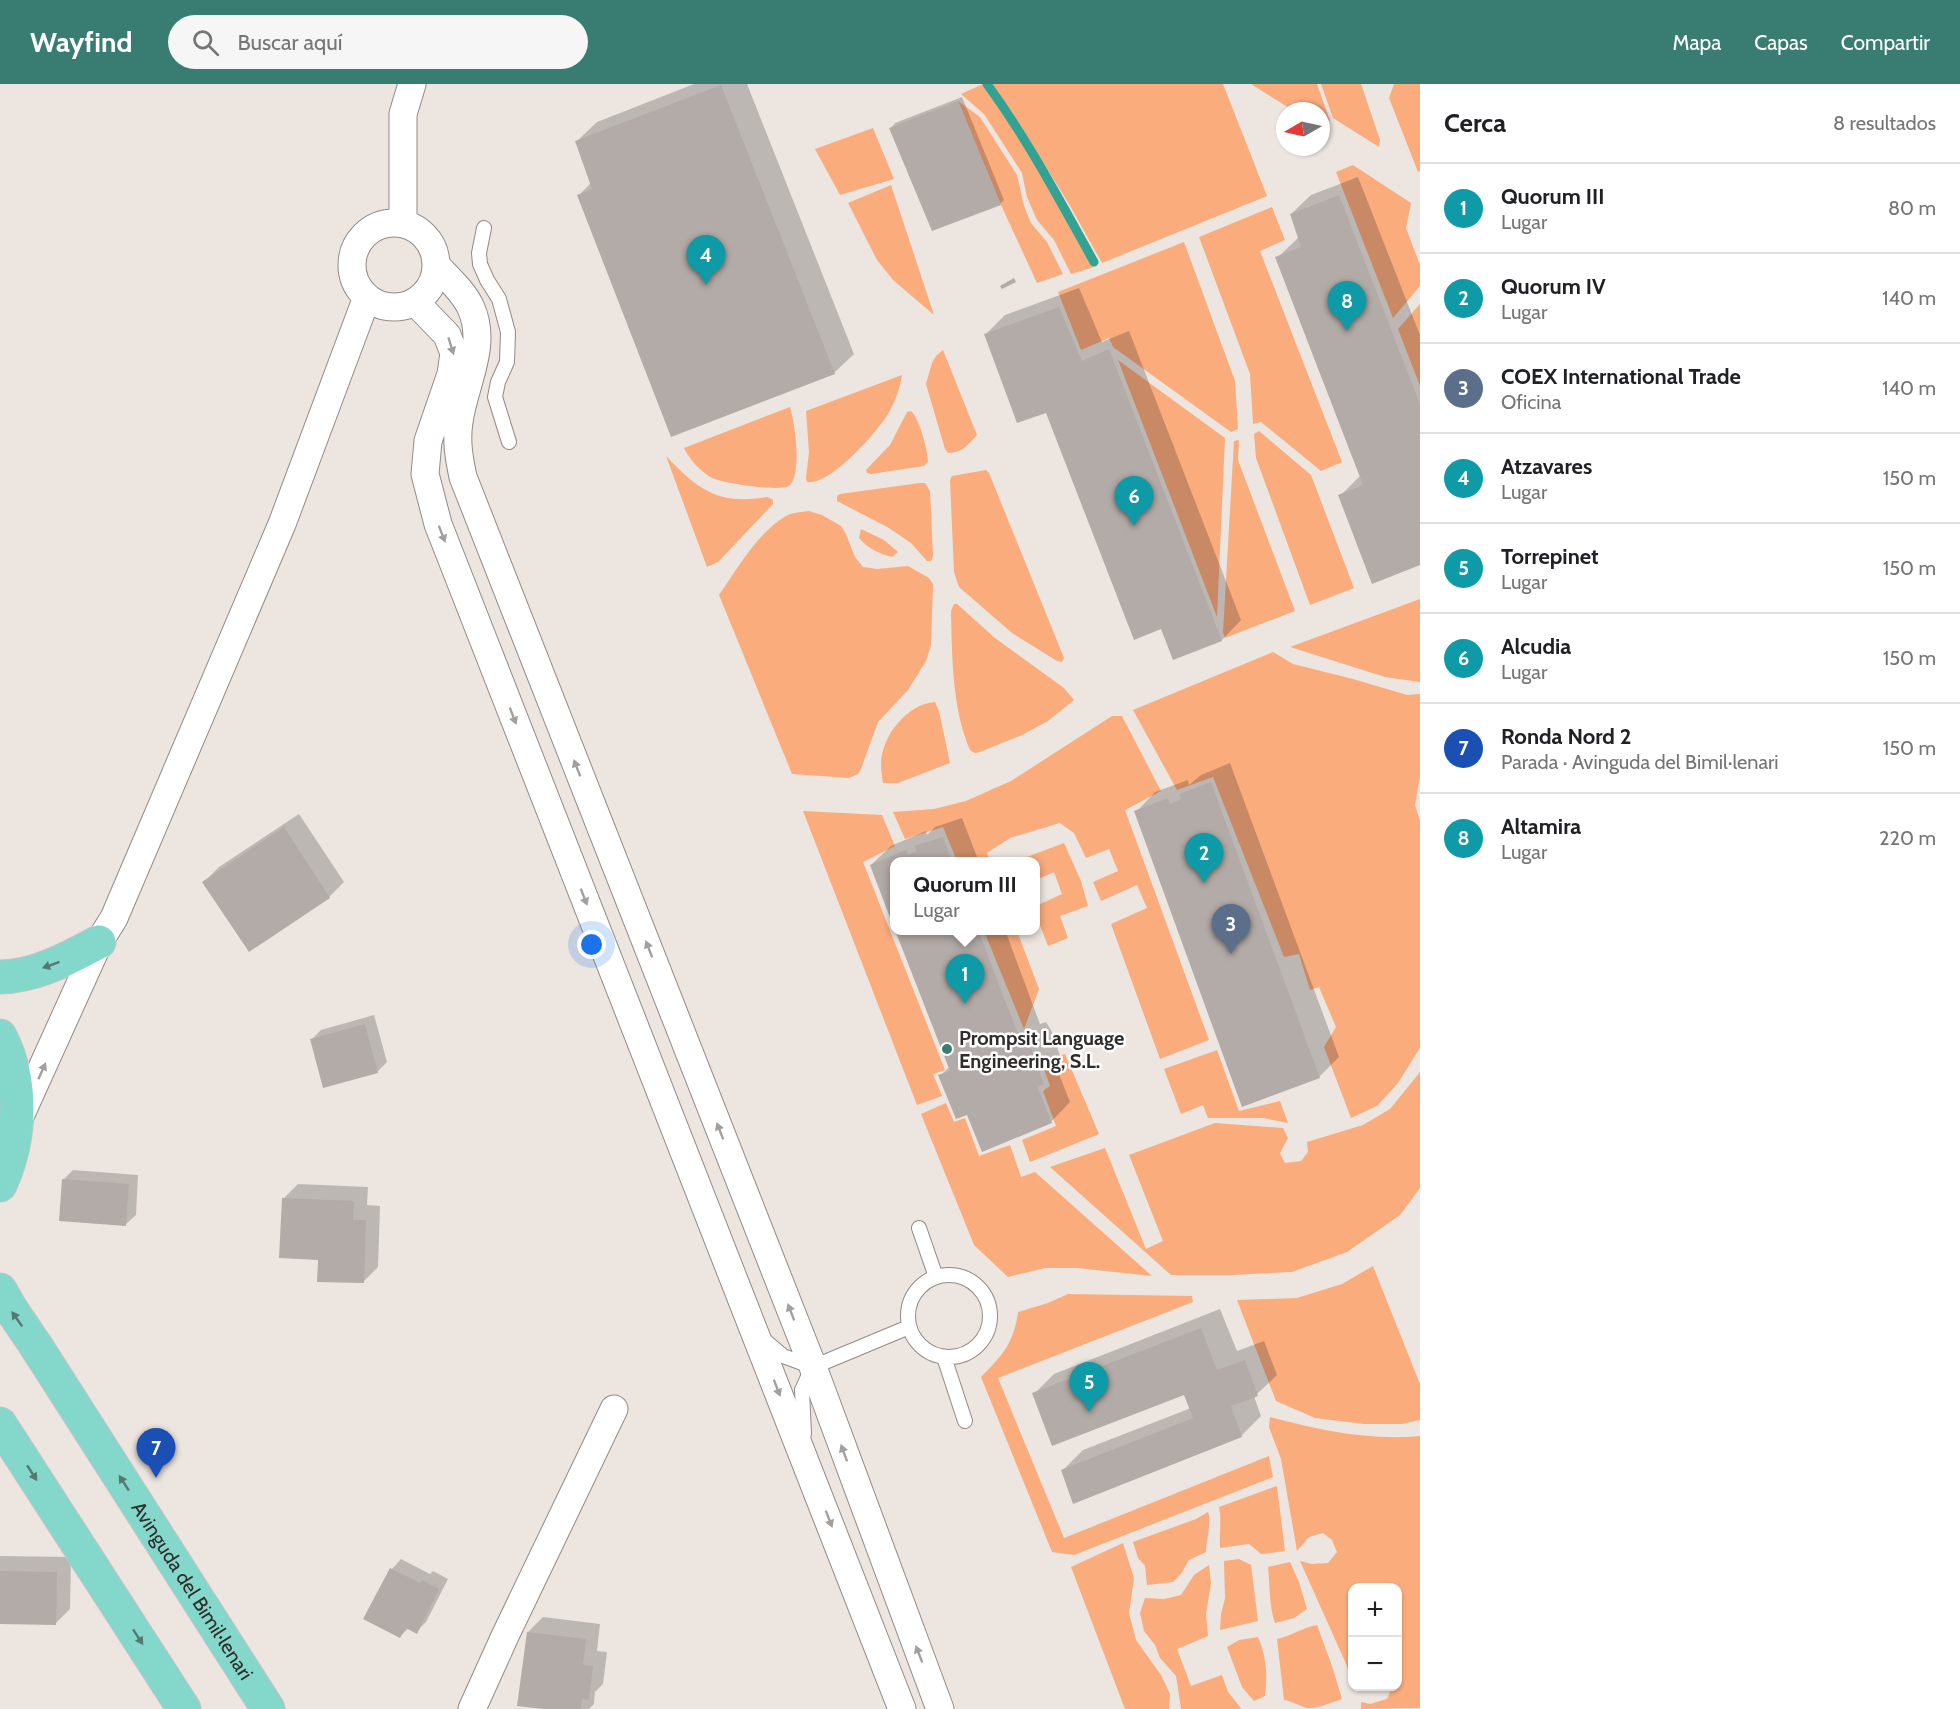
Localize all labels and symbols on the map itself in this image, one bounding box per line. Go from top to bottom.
north arrow [1276,102,1330,156]
pin: 4 [686,236,726,285]
pin: 8 [1328,282,1366,331]
one-way arrow [447,337,456,355]
pin: 6 [1114,476,1154,526]
one-way arrow [438,525,447,543]
one-way arrow [508,707,518,725]
one-way arrow [572,759,582,777]
pin: 2 [1184,834,1224,883]
one-way arrow [580,888,589,906]
pin: 3 [1212,904,1250,954]
your location [577,930,606,959]
one-way arrow [644,940,653,958]
pin: 1 [946,954,984,1004]
one-way arrow [42,961,60,971]
place label: Prompsit Language Engineering, S.L. [959,1026,1124,1073]
marker: Prompsit Language Engineering, S.L. [940,1042,954,1056]
one-way arrow [37,1062,47,1080]
one-way arrow [715,1121,725,1139]
one-way arrow [786,1303,796,1321]
one-way arrow [11,1312,23,1328]
pin: 5 [1070,1362,1108,1412]
one-way arrow [772,1379,782,1397]
pin: 7 [136,1428,176,1478]
one-way arrow [839,1444,849,1462]
one-way arrow [26,1465,38,1481]
one-way arrow [118,1474,129,1491]
street label: Avinguda del Bimil·lenari [127,1497,258,1684]
one-way arrow [824,1510,834,1528]
one-way arrow [132,1629,143,1645]
one-way arrow [914,1645,924,1663]

